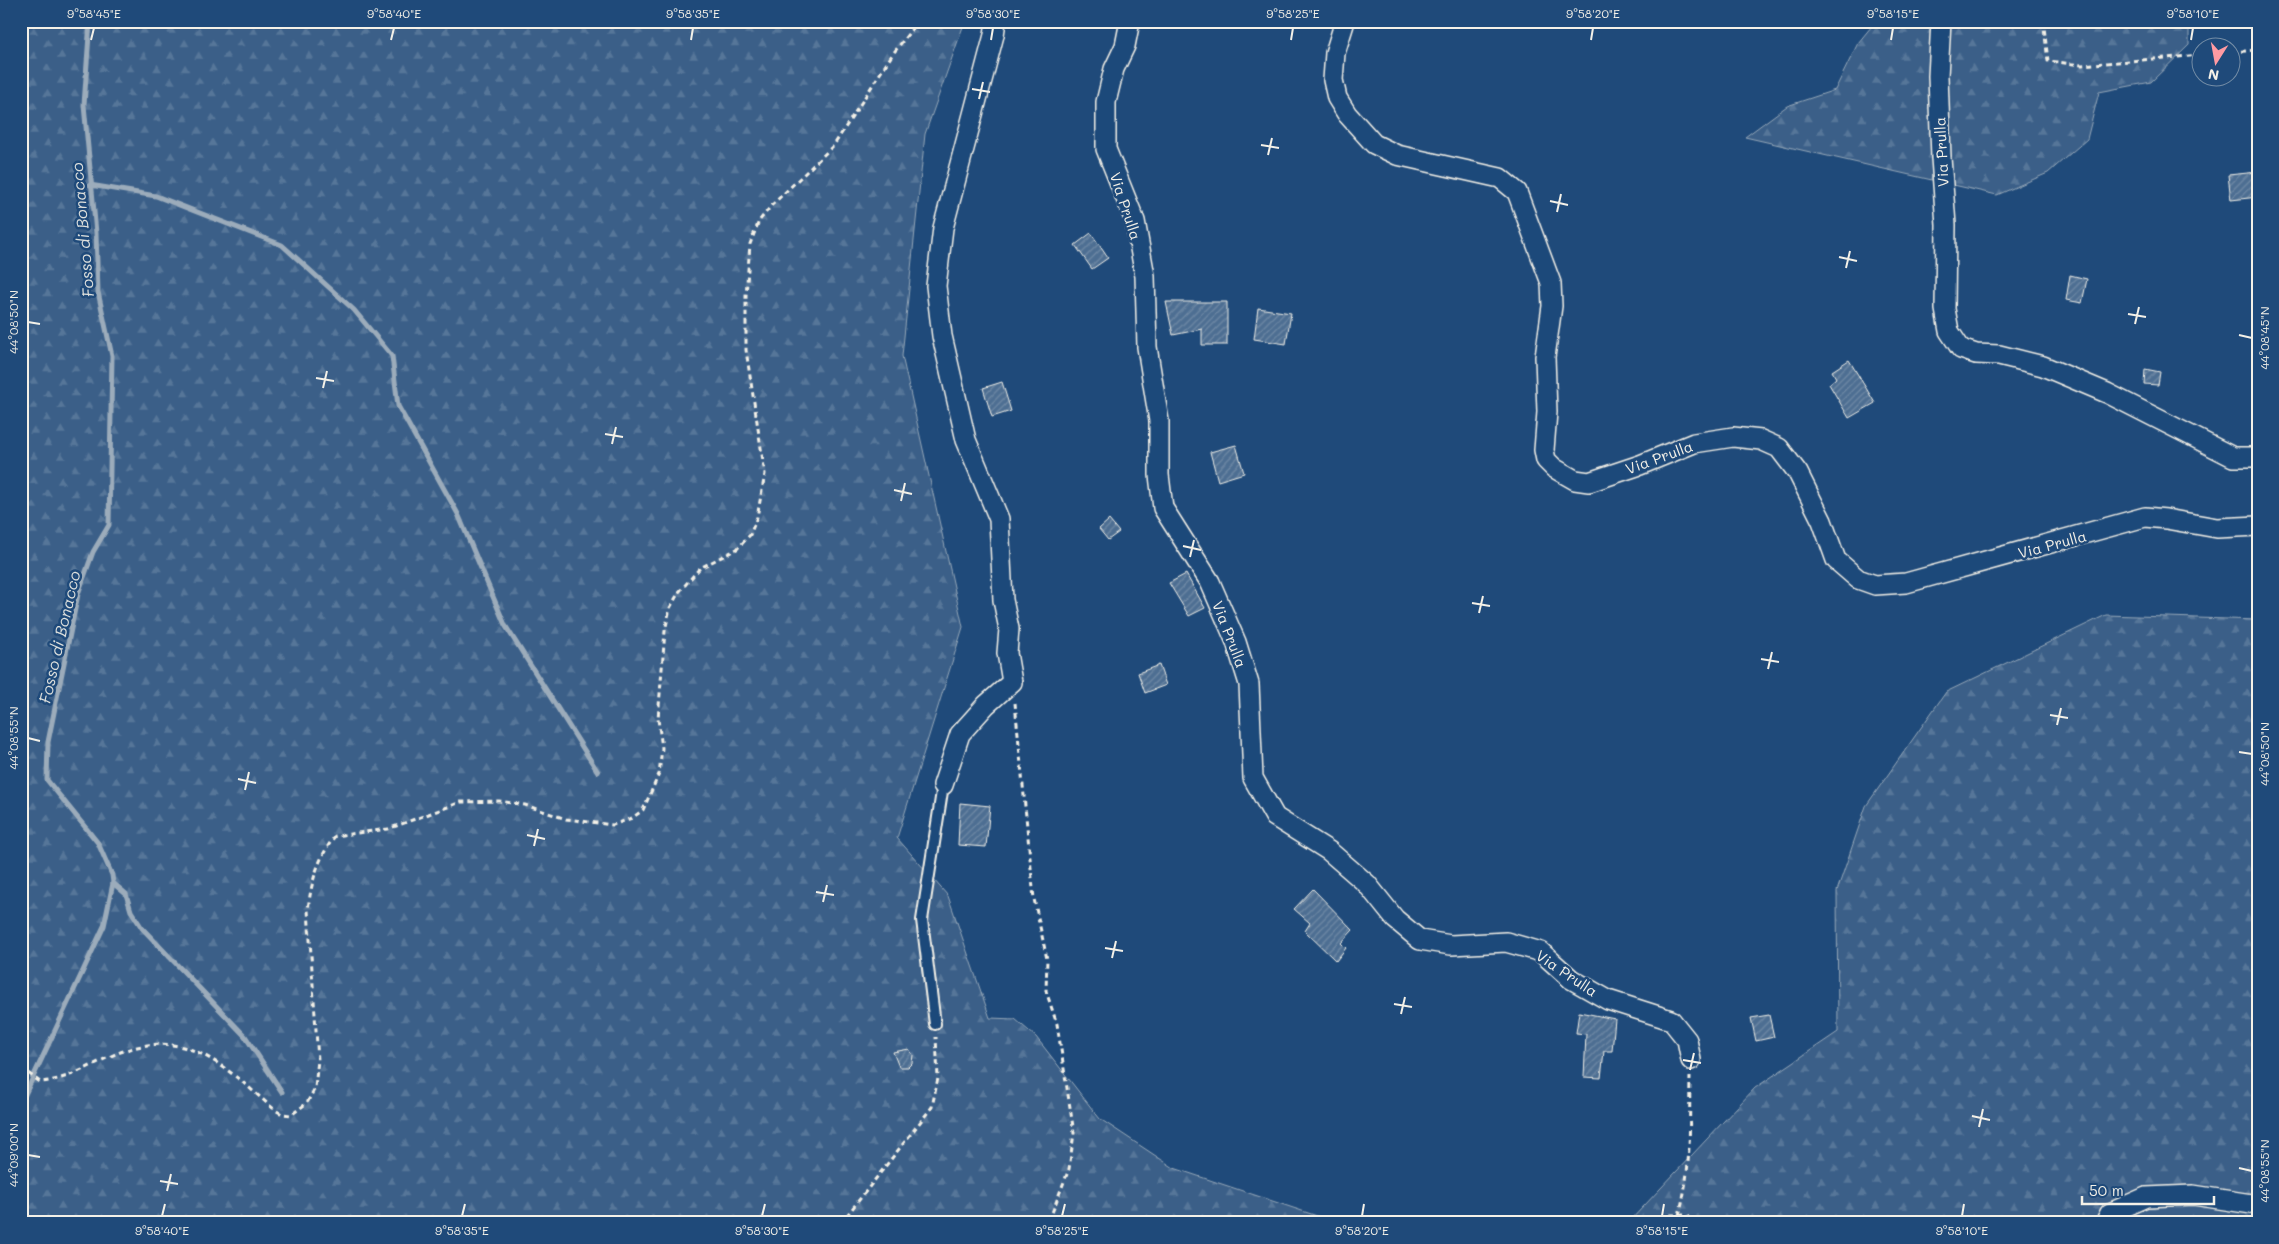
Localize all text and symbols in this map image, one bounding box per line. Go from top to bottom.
text: 9°58'45"E [67,5,121,21]
text: 9°58'40"E [367,5,421,21]
text: 9°58'35"E [666,5,720,21]
text: 9°58'30"E [966,5,1020,21]
text: 9°58'25"E [1266,5,1320,21]
text: 9°58'20"E [1566,5,1620,21]
text: 9°58'15"E [1867,5,1919,21]
text: 9°58'10"E [2167,5,2219,21]
north arrow [2192,38,2242,88]
text: N [2206,65,2220,86]
street label: Via Prulla [1929,116,1953,188]
water label: Fosso di Bonacco [66,161,98,298]
street label: Via Prulla [1106,170,1146,242]
text: 44°08'50"N [5,290,21,354]
text: 44°08'45"N [2256,306,2272,370]
street label: Via Prulla [1623,436,1695,478]
street label: Via Prulla [2016,525,2088,563]
water label: Fosso di Bonacco [34,568,85,705]
street label: Via Prulla [1208,598,1252,670]
text: 44°08'55"N [5,706,21,770]
text: 44°08'50"N [2256,722,2272,786]
street label: Via Prulla [1532,945,1602,1001]
text: 44°09'00"N [5,1123,21,1187]
text: 44°08'55"N [2256,1139,2272,1203]
scale bar [2082,1174,2214,1206]
text: 50 m [2089,1180,2124,1200]
text: 9°58'40"E [135,1222,189,1238]
text: 9°58'35"E [435,1222,489,1238]
text: 9°58'30"E [735,1222,789,1238]
text: 9°58'25"E [1035,1222,1089,1238]
text: 9°58'20"E [1335,1222,1389,1238]
text: 9°58'15"E [1636,1222,1688,1238]
text: 9°58'10"E [1936,1222,1988,1238]

